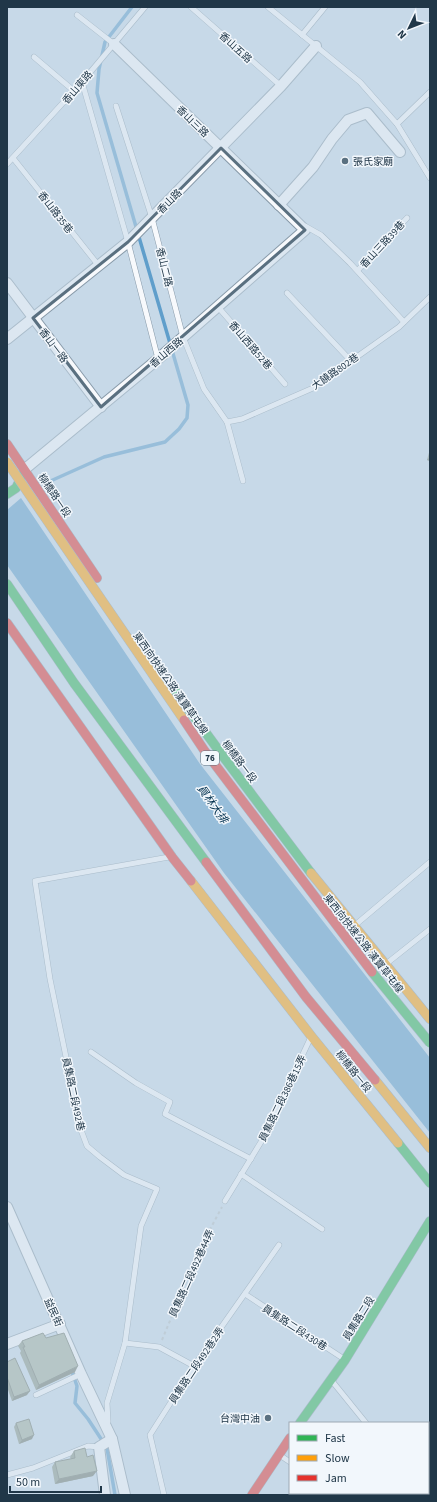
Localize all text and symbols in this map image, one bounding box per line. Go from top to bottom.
north arrow [389,8,429,48]
text: N [394,27,410,42]
street label: 香山五路 [216,29,255,66]
street label: 香山東路 [59,68,96,107]
street label: 香山三路 [173,103,212,141]
place label: 張氏家廟 [353,155,393,169]
marker: 張氏家廟 [340,156,350,166]
street label: 香山路 [154,186,185,217]
street label: 香山路35巷 [34,189,76,237]
street label: 香山三路39巷 [357,218,408,271]
street label: 香山二路 [152,246,176,288]
street label: 香山西路52巷 [225,318,275,373]
street label: 香山一路 [36,325,71,366]
street label: 香山西路 [147,334,186,371]
street label: 大饒路802巷 [309,350,362,393]
street label: 柳橋路一段 [34,471,74,520]
street label: 東西向快速公路 漢寶草屯線 [129,630,211,738]
street label: 柳橋路一段 [219,737,260,786]
road number: 76 [201,751,219,765]
water label: 員林大排 [194,782,232,828]
street label: 東西向快速公路 漢寶草屯線 [320,891,406,996]
street label: 柳橋路一段 [332,1048,374,1095]
street label: 員集路二段386巷15弄 [256,1053,310,1144]
street label: 員集路二段492巷 [58,1056,88,1132]
street label: 員集路二段492巷44弄 [166,1227,218,1320]
street label: 員集路二段 [340,1294,378,1343]
street label: 益民街 [41,1296,66,1329]
street label: 員集路二段430巷 [259,1302,330,1354]
street label: 員集路二段492巷2弄 [166,1324,228,1407]
place label: 台灣中油 [220,1412,260,1426]
marker: 台灣中油 [263,1413,273,1423]
legend [289,1422,429,1494]
text: Fast [325,1430,345,1447]
text: Slow [325,1450,350,1467]
scale bar [10,1468,101,1494]
text: Jam [325,1470,347,1487]
text: 50 m [16,1474,40,1491]

